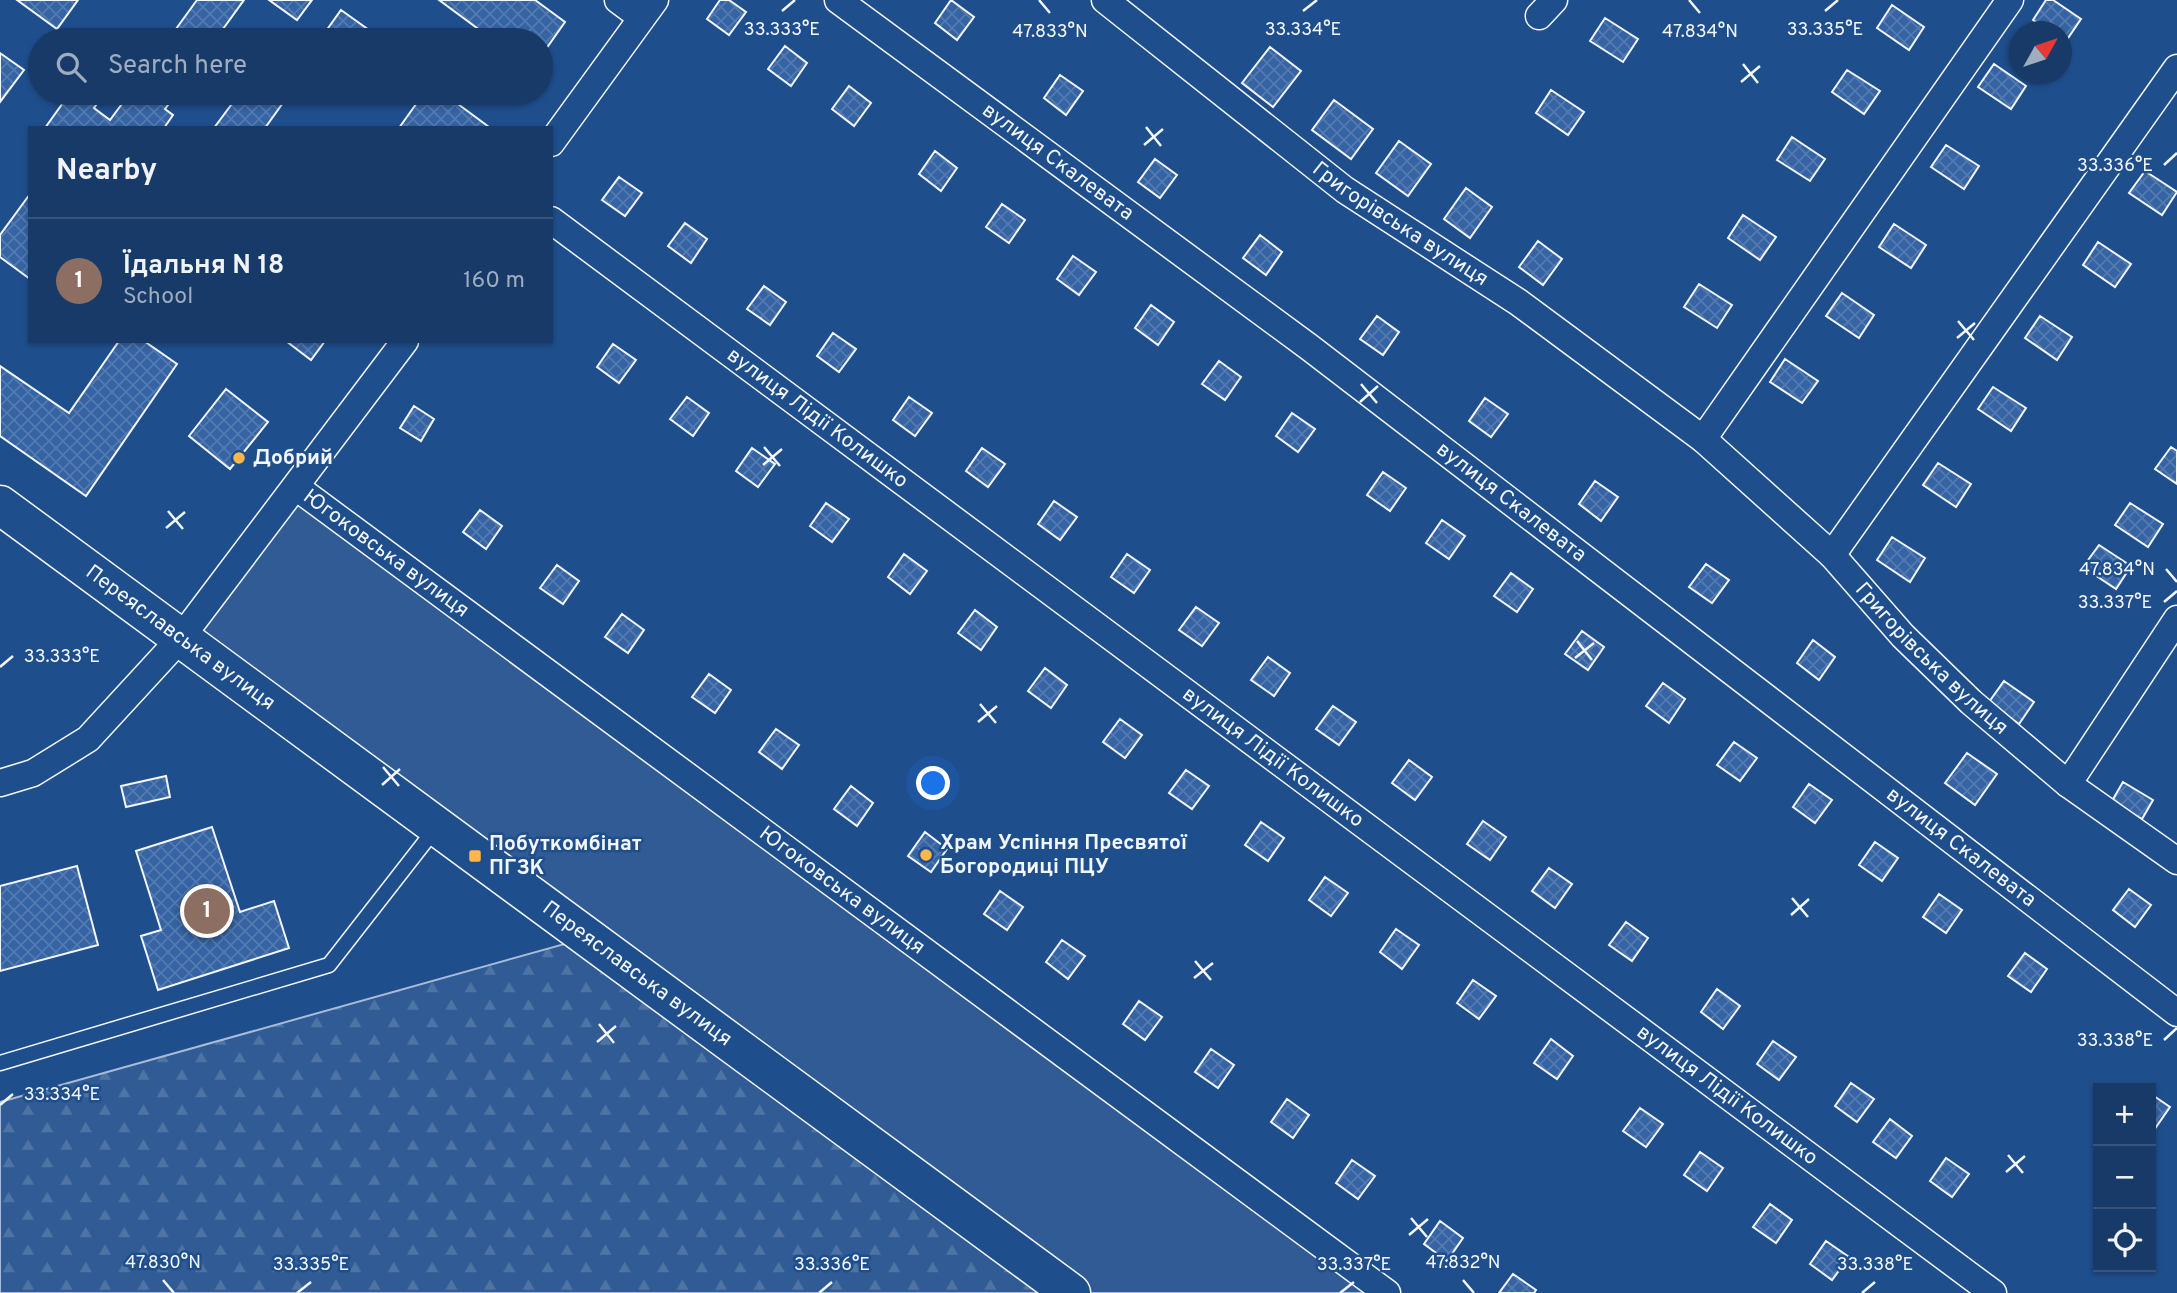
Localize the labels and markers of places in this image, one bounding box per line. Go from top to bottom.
place label: Добрий [253,445,333,472]
marker: Добрий [231,450,247,466]
place label: Храм Успіння Пресвятої Богородиці ПЦУ [940,830,1188,881]
place label: Побуткомбінат ПГЗК [489,831,642,882]
marker: Храм Успіння Пресвятої Богородиці ПЦУ [918,847,934,863]
marker: Побуткомбінат ПГЗК [467,848,483,864]
pin: 1 [184,885,230,937]

